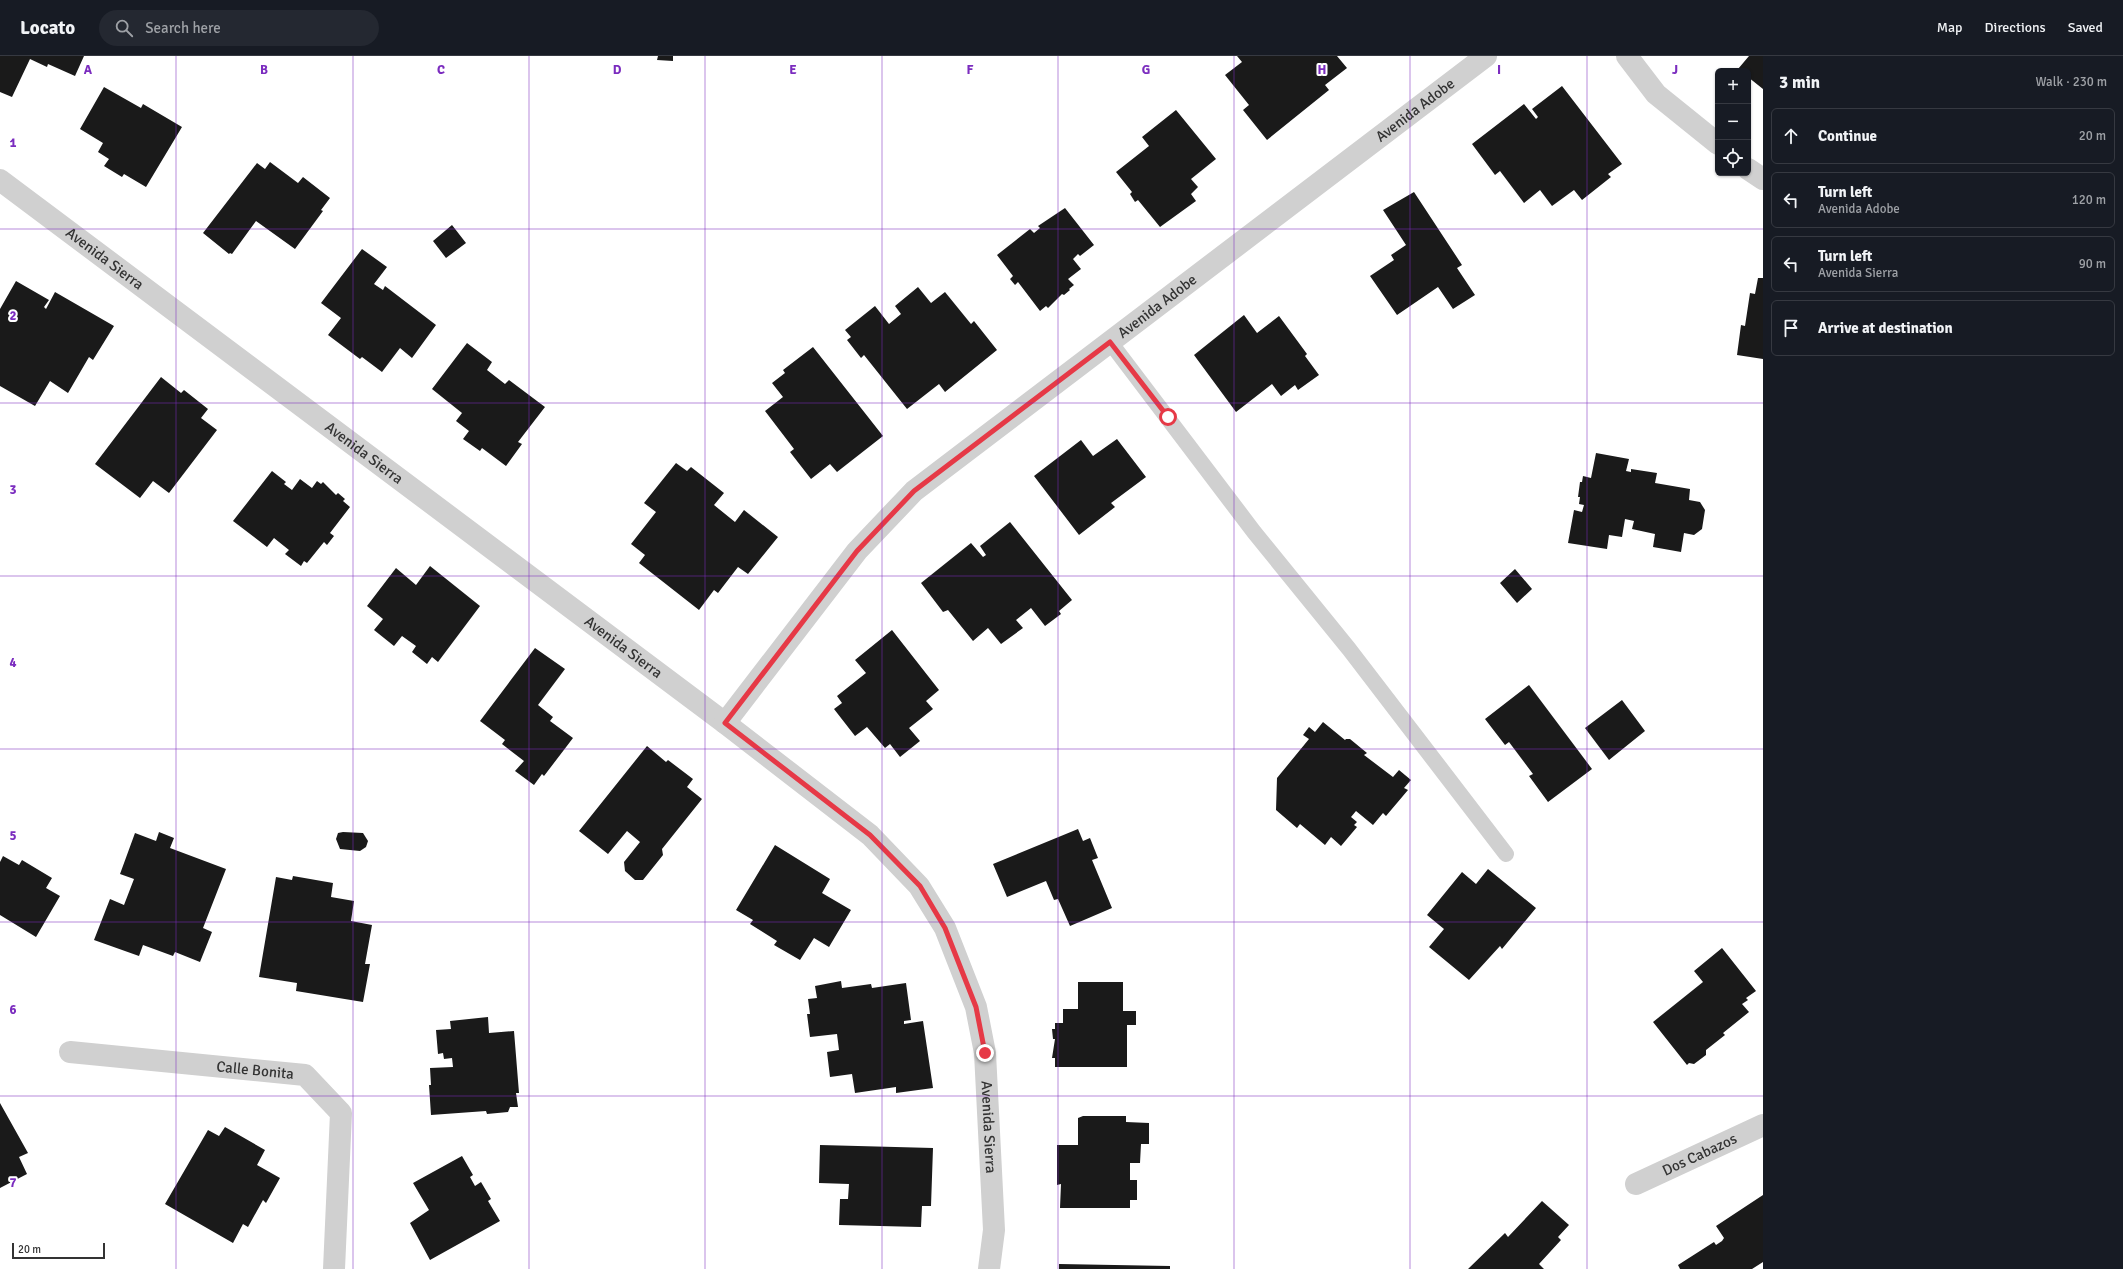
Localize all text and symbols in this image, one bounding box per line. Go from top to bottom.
search box [99,10,379,46]
text: Locato [20,16,75,40]
icon: search [113,17,135,39]
text: Search here [145,19,221,37]
text: Map [1937,19,1963,36]
text: Directions [1985,19,2046,36]
text: Saved [2068,19,2103,36]
text: A [84,62,93,78]
text: B [260,62,268,78]
text: C [437,62,445,78]
text: D [613,62,622,78]
text: E [789,62,797,78]
text: F [967,62,974,78]
text: G [1142,62,1150,78]
text: H [1318,62,1326,78]
text: I [1497,62,1501,78]
text: J [1672,62,1678,78]
map controls [1715,68,1751,176]
button: + [1715,68,1751,104]
text: 3 min [1779,72,1820,93]
street label: Avenida Adobe [1372,74,1458,146]
text: Walk · 230 m [2036,74,2107,90]
button: − [1715,104,1751,140]
icon: ahead [1780,125,1802,147]
text: Continue [1818,127,1877,145]
text: 20 m [2079,128,2106,144]
text: 1 [9,135,17,151]
button: locate [1715,140,1751,176]
text: Turn left [1818,183,1872,201]
icon: left [1780,189,1802,211]
text: 120 m [2072,192,2106,208]
text: Avenida Adobe [1818,201,1900,217]
street label: Avenida Sierra [62,224,147,294]
text: Turn left [1818,247,1872,265]
icon: left [1780,253,1802,275]
text: 90 m [2079,256,2106,272]
text: Avenida Sierra [1818,265,1898,281]
street label: Avenida Adobe [1114,270,1200,342]
text: 2 [9,308,17,324]
icon: arrive [1780,317,1802,339]
text: Arrive at destination [1818,319,1953,337]
route start [1159,408,1177,426]
street label: Avenida Sierra [322,418,407,488]
text: 3 [9,482,17,498]
street label: Avenida Sierra [581,612,666,682]
text: 4 [9,655,17,671]
text: 5 [9,828,17,844]
text: 6 [9,1002,17,1018]
route end [976,1044,994,1062]
street label: Calle Bonita [215,1057,295,1083]
street label: Avenida Sierra [977,1080,1000,1174]
street label: Dos Cabazos [1659,1129,1740,1180]
text: 7 [9,1175,17,1191]
scale bar [12,1241,105,1260]
text: 20 m [18,1243,41,1256]

